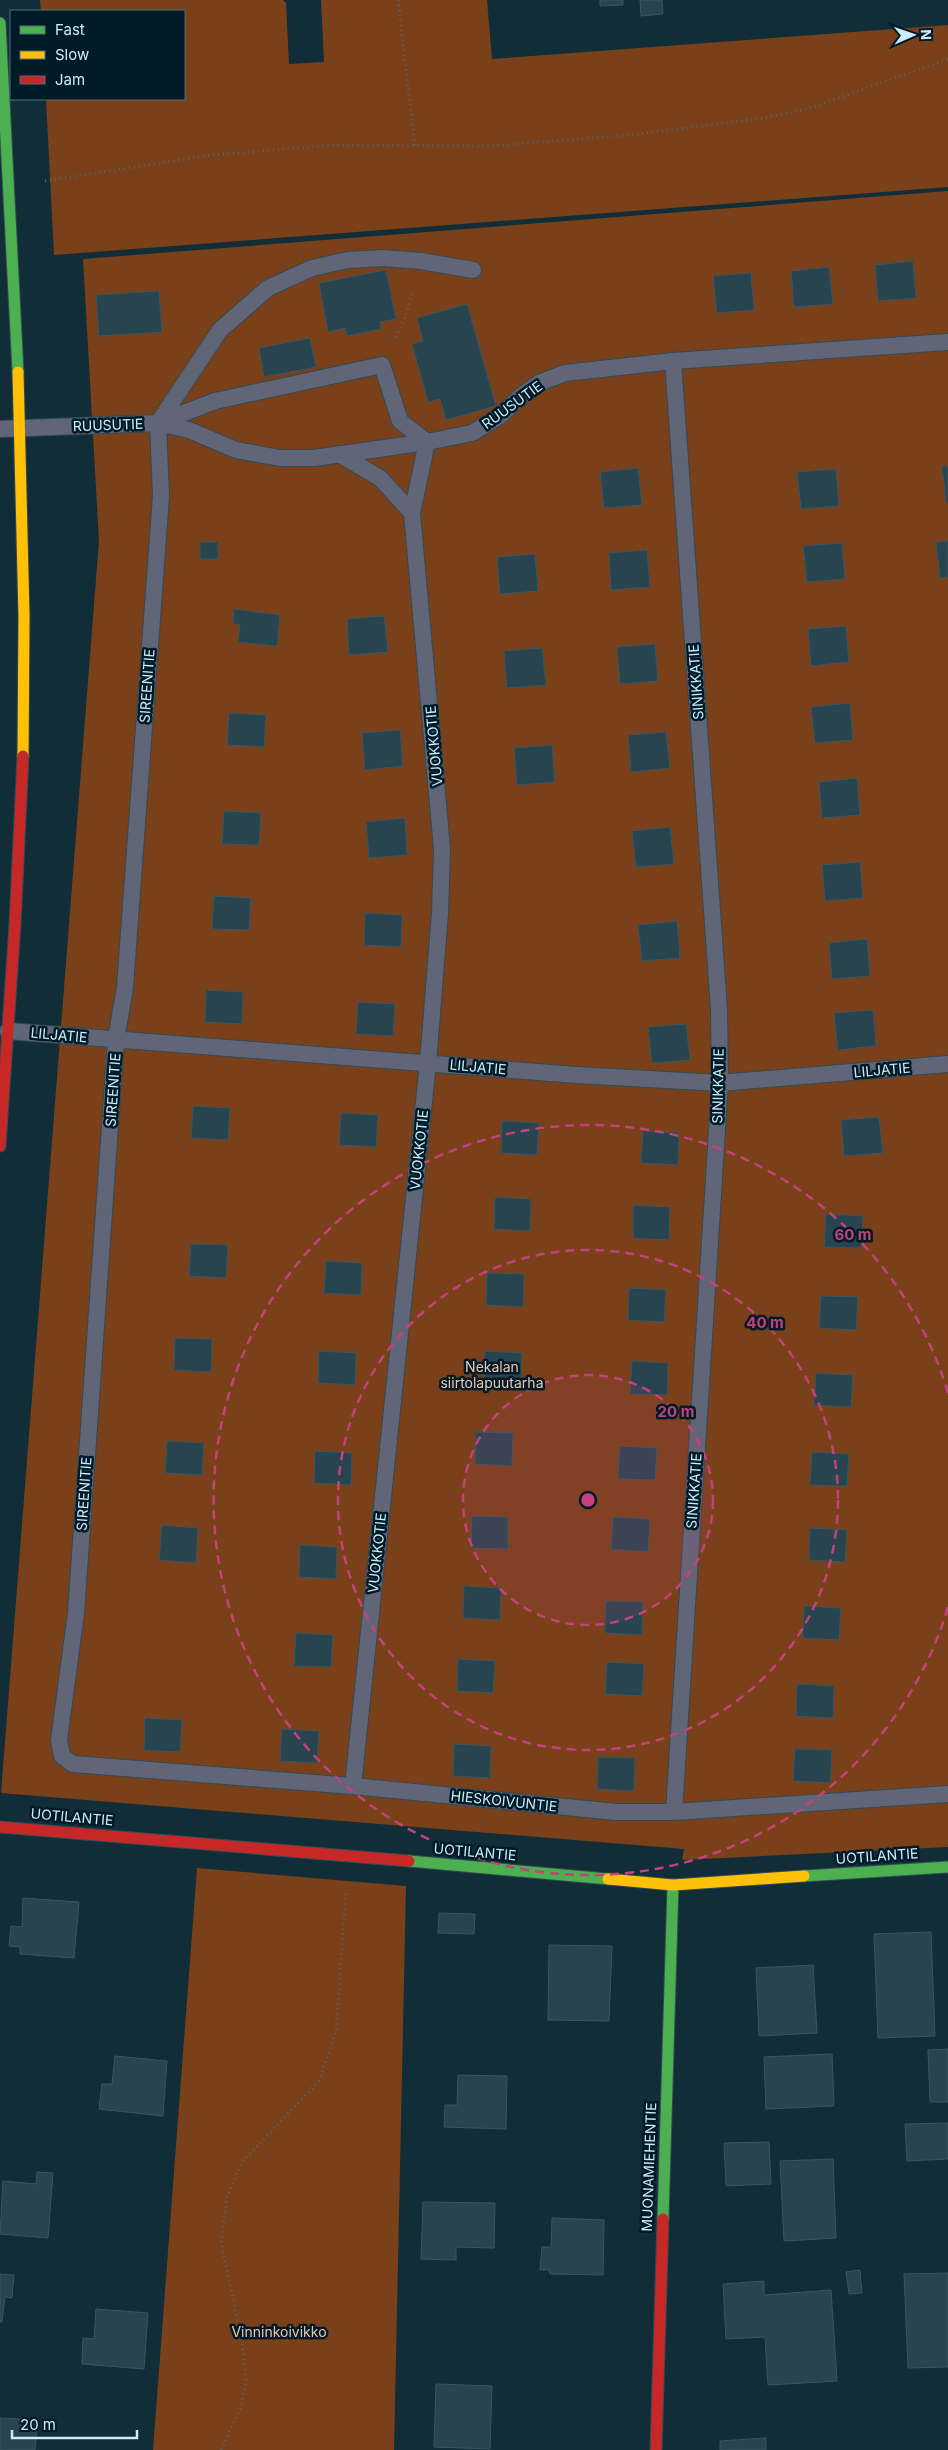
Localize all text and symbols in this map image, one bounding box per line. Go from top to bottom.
legend [10,10,185,100]
north arrow [888,10,938,60]
text: Fast [55,20,85,39]
text: N [918,29,935,40]
text: Slow [55,45,89,64]
text: Jam [55,70,85,89]
street label: RUUSUTIE [478,377,545,432]
street label: RUUSUTIE [72,415,143,434]
street label: SINIKKATIE [684,644,707,720]
street label: SIREENITIE [135,648,158,724]
street label: VUOKKOTIE [422,705,445,787]
street label: LILJATIE [30,1024,88,1045]
street label: SINIKKATIE [708,1048,727,1124]
street label: SIREENITIE [101,1052,124,1128]
street label: LILJATIE [449,1056,507,1077]
street label: LILJATIE [853,1059,911,1080]
street label: VUOKKOTIE [406,1109,431,1191]
text: 60 m [834,1225,872,1244]
text: 40 m [746,1313,784,1332]
park label: Nekalan siirtolapuutarha [440,1358,544,1391]
text: 20 m [658,1402,694,1421]
street label: SINIKKATIE [682,1453,705,1529]
street label: SIREENITIE [72,1456,95,1532]
centre of rings [579,1491,597,1509]
street label: VUOKKOTIE [364,1512,389,1594]
street label: HIESKOIVUNTIE [450,1786,558,1815]
street label: UOTILANTIE [30,1804,114,1829]
street label: UOTILANTIE [433,1839,517,1864]
street label: UOTILANTIE [835,1844,919,1867]
street label: MUONAMIEHENTIE [638,2102,659,2232]
park label: Vinninkoivikko [231,2323,327,2340]
scale bar [12,2408,138,2440]
text: 20 m [20,2415,56,2434]

